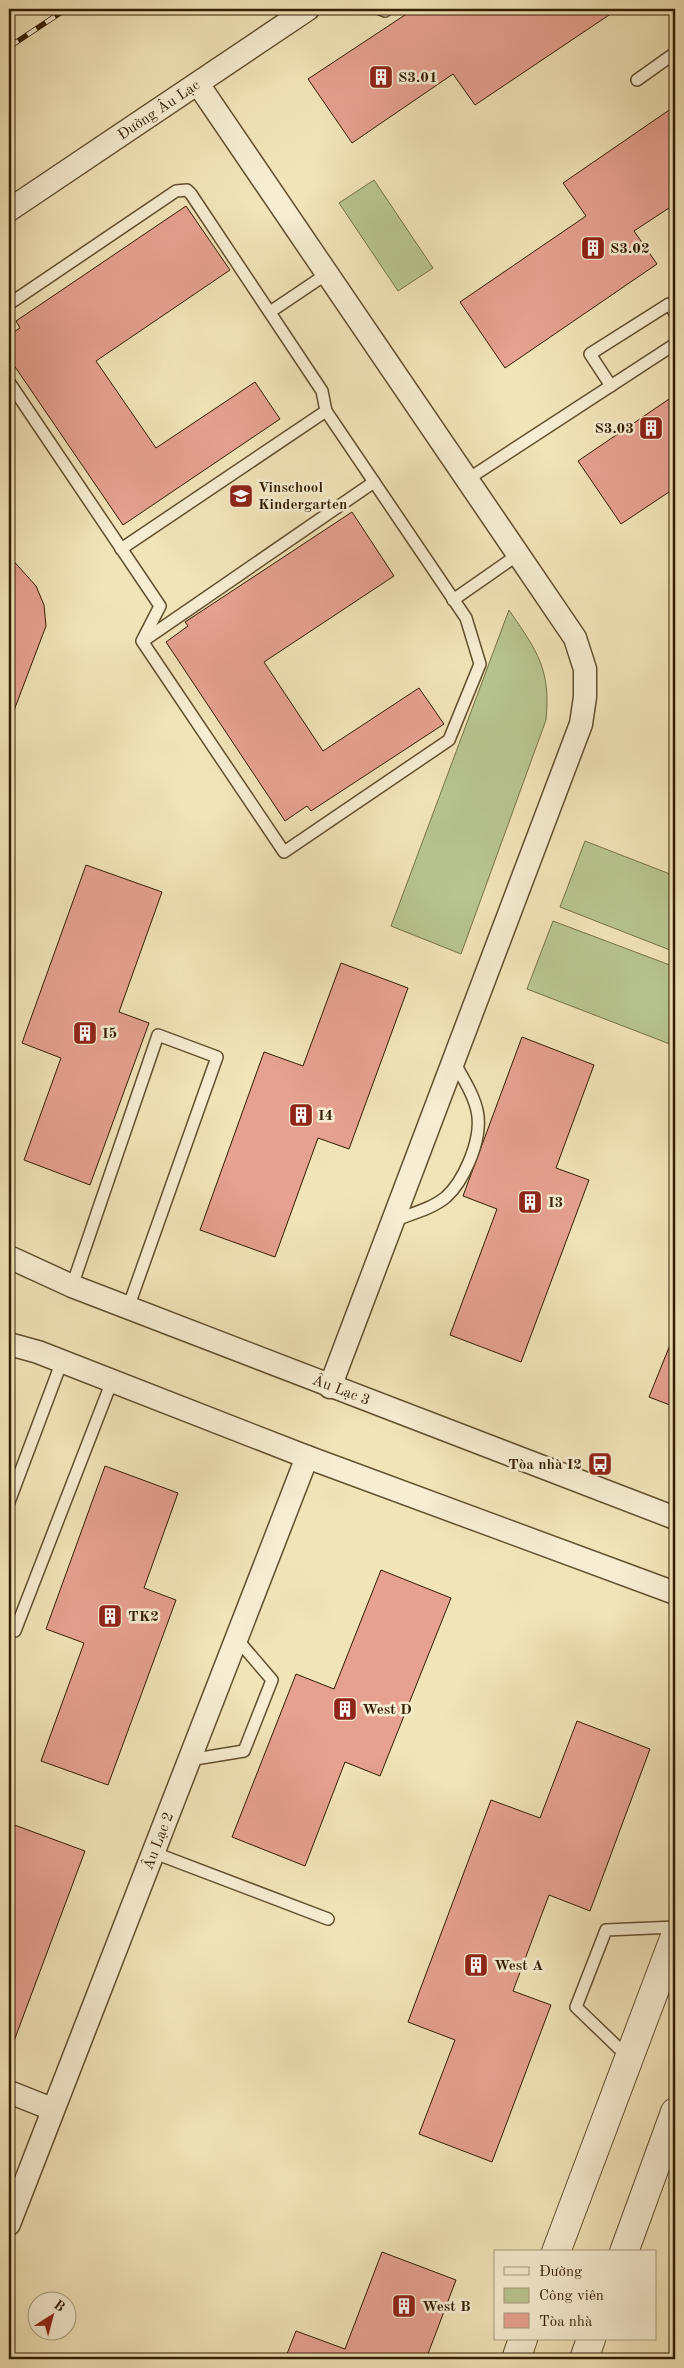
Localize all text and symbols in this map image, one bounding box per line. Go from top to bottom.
building icon: S3.01 [368,64,394,90]
place label: S3.01 [398,71,438,86]
street label: Đường Âu Lạc [116,78,203,144]
building icon: S3.02 [580,235,606,261]
place label: S3.02 [610,242,650,257]
building icon: S3.03 [638,415,664,441]
place label: S3.03 [594,422,634,437]
place label: Vinschool Kindergarten [258,481,347,513]
school or university icon: Vinschool Kindergarten [228,483,254,509]
building icon: I5 [72,1020,98,1046]
place label: I5 [102,1027,117,1042]
building icon: I4 [288,1102,314,1128]
place label: I4 [318,1109,333,1124]
building icon: I3 [517,1189,543,1215]
place label: I3 [548,1196,563,1211]
street label: Âu Lạc 3 [310,1370,372,1409]
bus stop icon: Tòa nhà I2 [587,1451,613,1477]
place label: Tòa nhà I2 [508,1458,582,1473]
building icon: TK2 [97,1603,123,1629]
place label: TK2 [128,1610,159,1625]
building icon: West D [332,1696,358,1722]
place label: West D [362,1703,412,1718]
street label: Âu Lạc 2 [138,1810,177,1872]
building icon: West A [463,1952,489,1978]
place label: West A [494,1959,543,1974]
legend [494,2250,656,2340]
text: Đường [539,2265,582,2280]
text: Công viên [539,2289,604,2304]
north arrow [28,2290,78,2340]
building icon: West B [391,2293,417,2319]
text: B [51,2298,67,2315]
place label: West B [422,2300,471,2315]
text: Tòa nhà [539,2315,593,2330]

